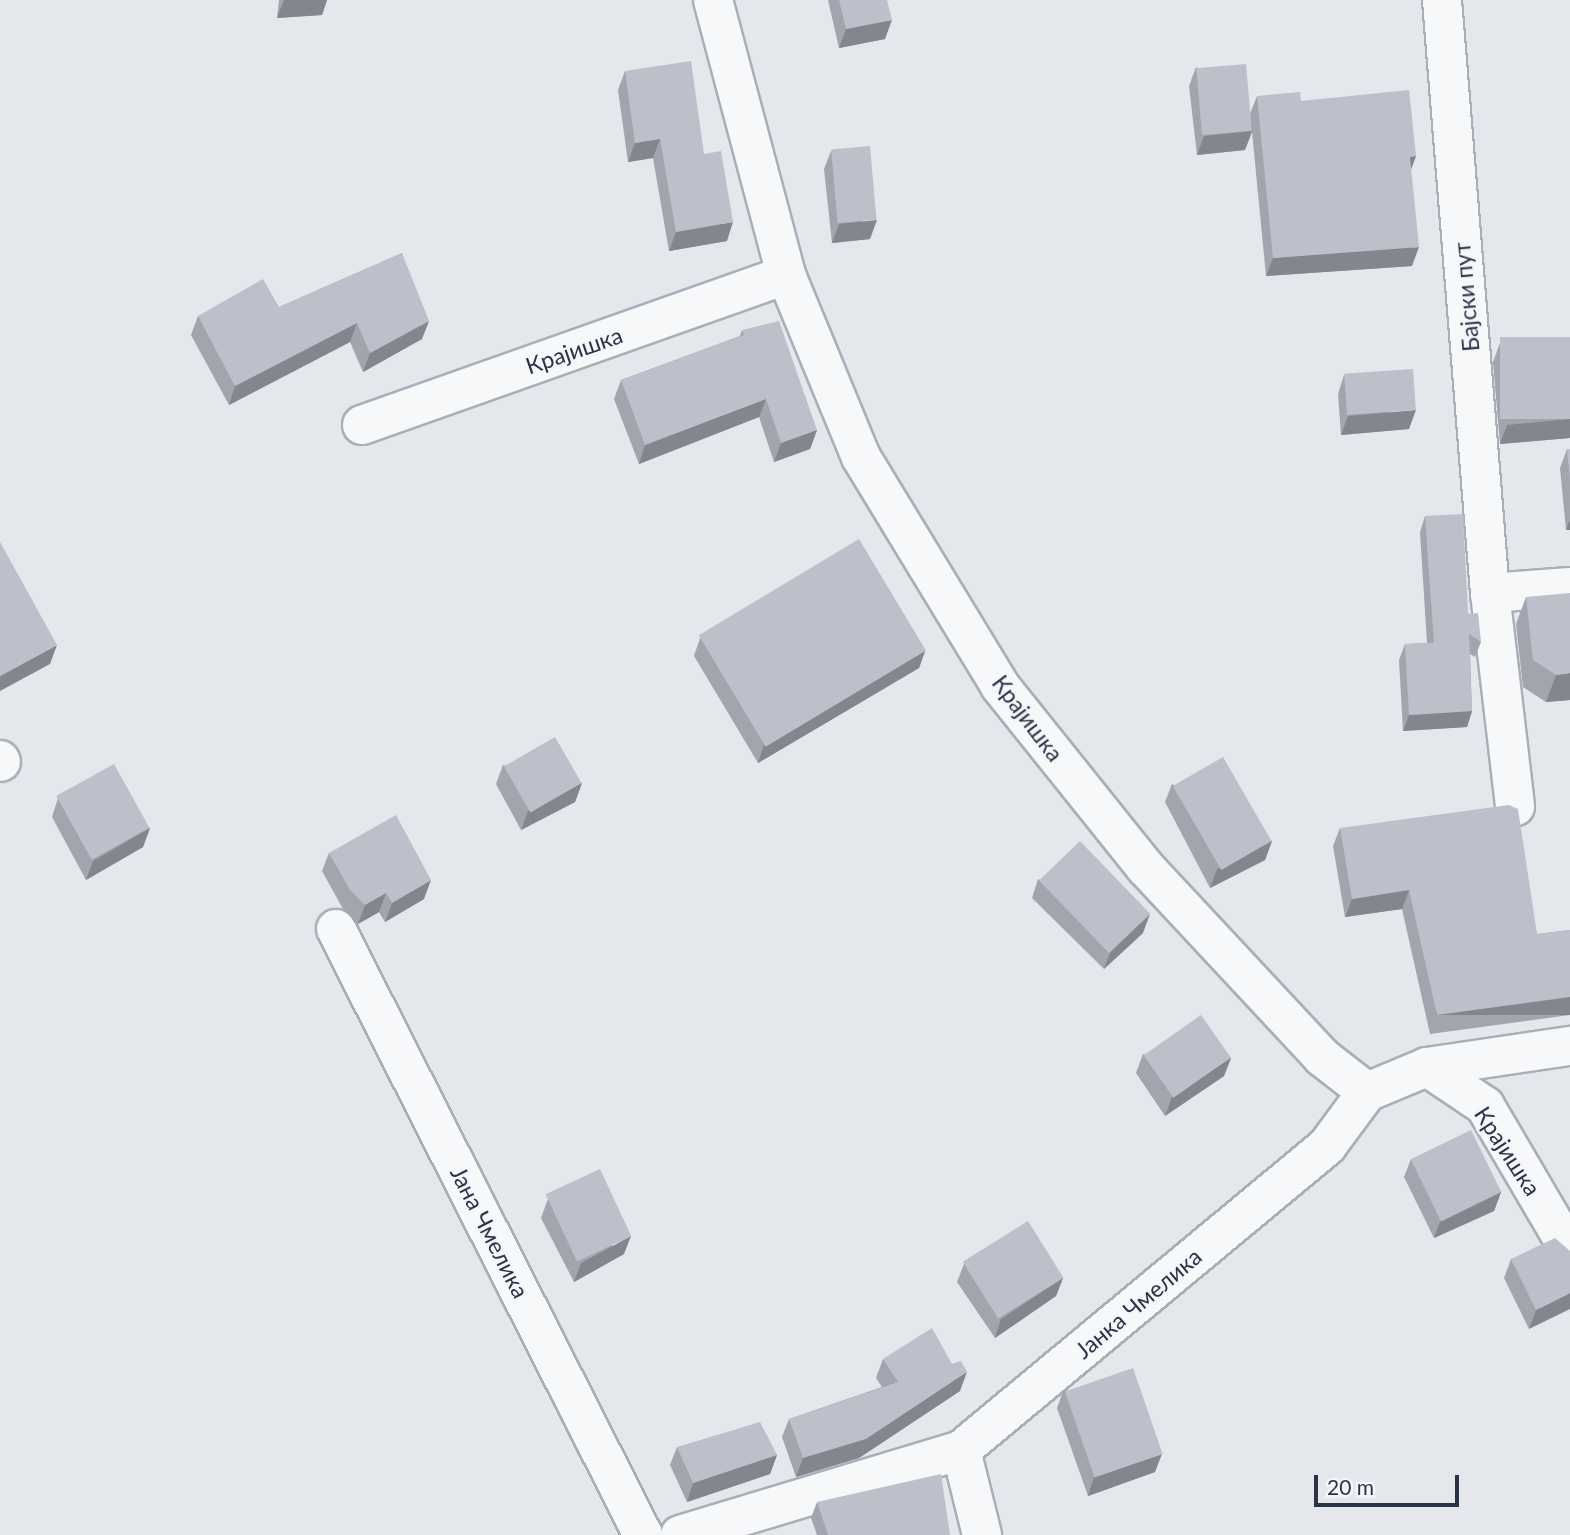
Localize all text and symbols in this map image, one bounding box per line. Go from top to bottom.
street label: Бајски пут [1447,241,1485,353]
street label: Крајишка [522,321,626,379]
street label: Крајишка [987,670,1069,766]
street label: Крајишка [1469,1101,1547,1201]
street label: Јана Чмелика [445,1161,535,1303]
street label: Јанка Чмелика [1069,1242,1207,1364]
scale bar [1318,1462,1463,1506]
text: 20 m [1327,1474,1374,1499]

